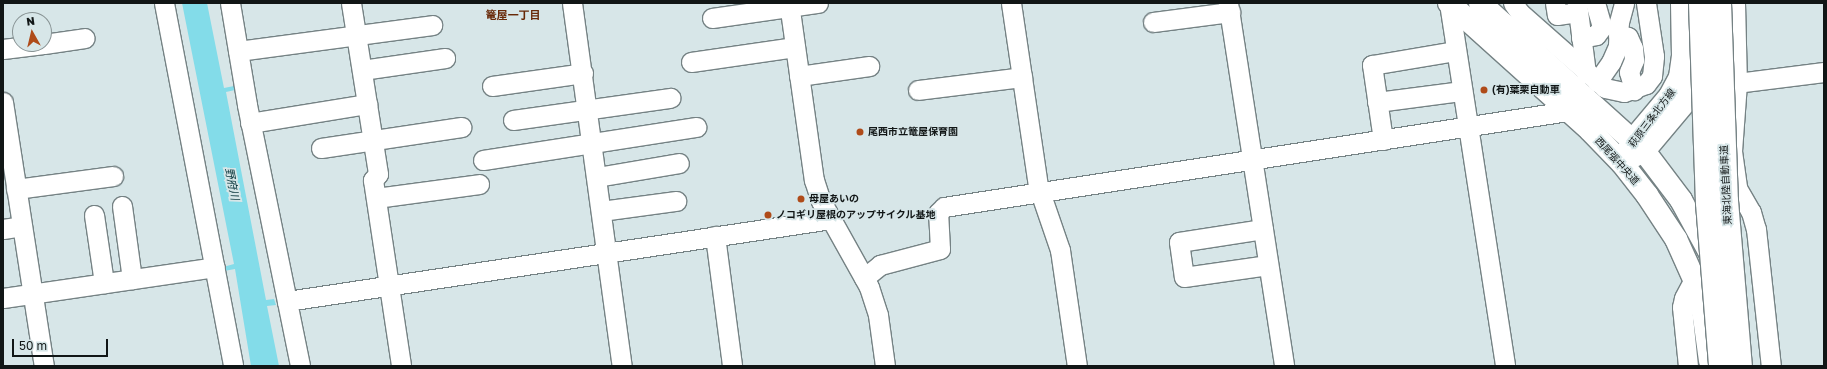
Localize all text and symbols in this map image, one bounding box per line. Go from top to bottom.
district label: 篭屋一丁目 [486,8,540,22]
north arrow [12,12,52,52]
text: N [25,14,35,28]
place label: (有)葉栗自動車 [1492,84,1560,96]
marker: (有)葉栗自動車 [1479,85,1489,95]
street label: 萩原三条北方線 [1626,86,1678,150]
place label: 尾西市立篭屋保育園 [868,126,958,138]
marker: 尾西市立篭屋保育園 [855,127,865,137]
street label: 西尾張中央道 [1592,135,1642,187]
street label: 東海北陸自動車道 [1718,145,1734,225]
water label: 野府川 [222,167,242,201]
place label: 母屋あいの [809,193,859,205]
marker: 母屋あいの [796,194,806,204]
place label: ノコギリ屋根のアップサイクル基地 [776,209,936,221]
marker: ノコギリ屋根のアップサイクル基地 [763,210,773,220]
scale bar [14,331,110,357]
text: 50 m [19,338,47,353]

